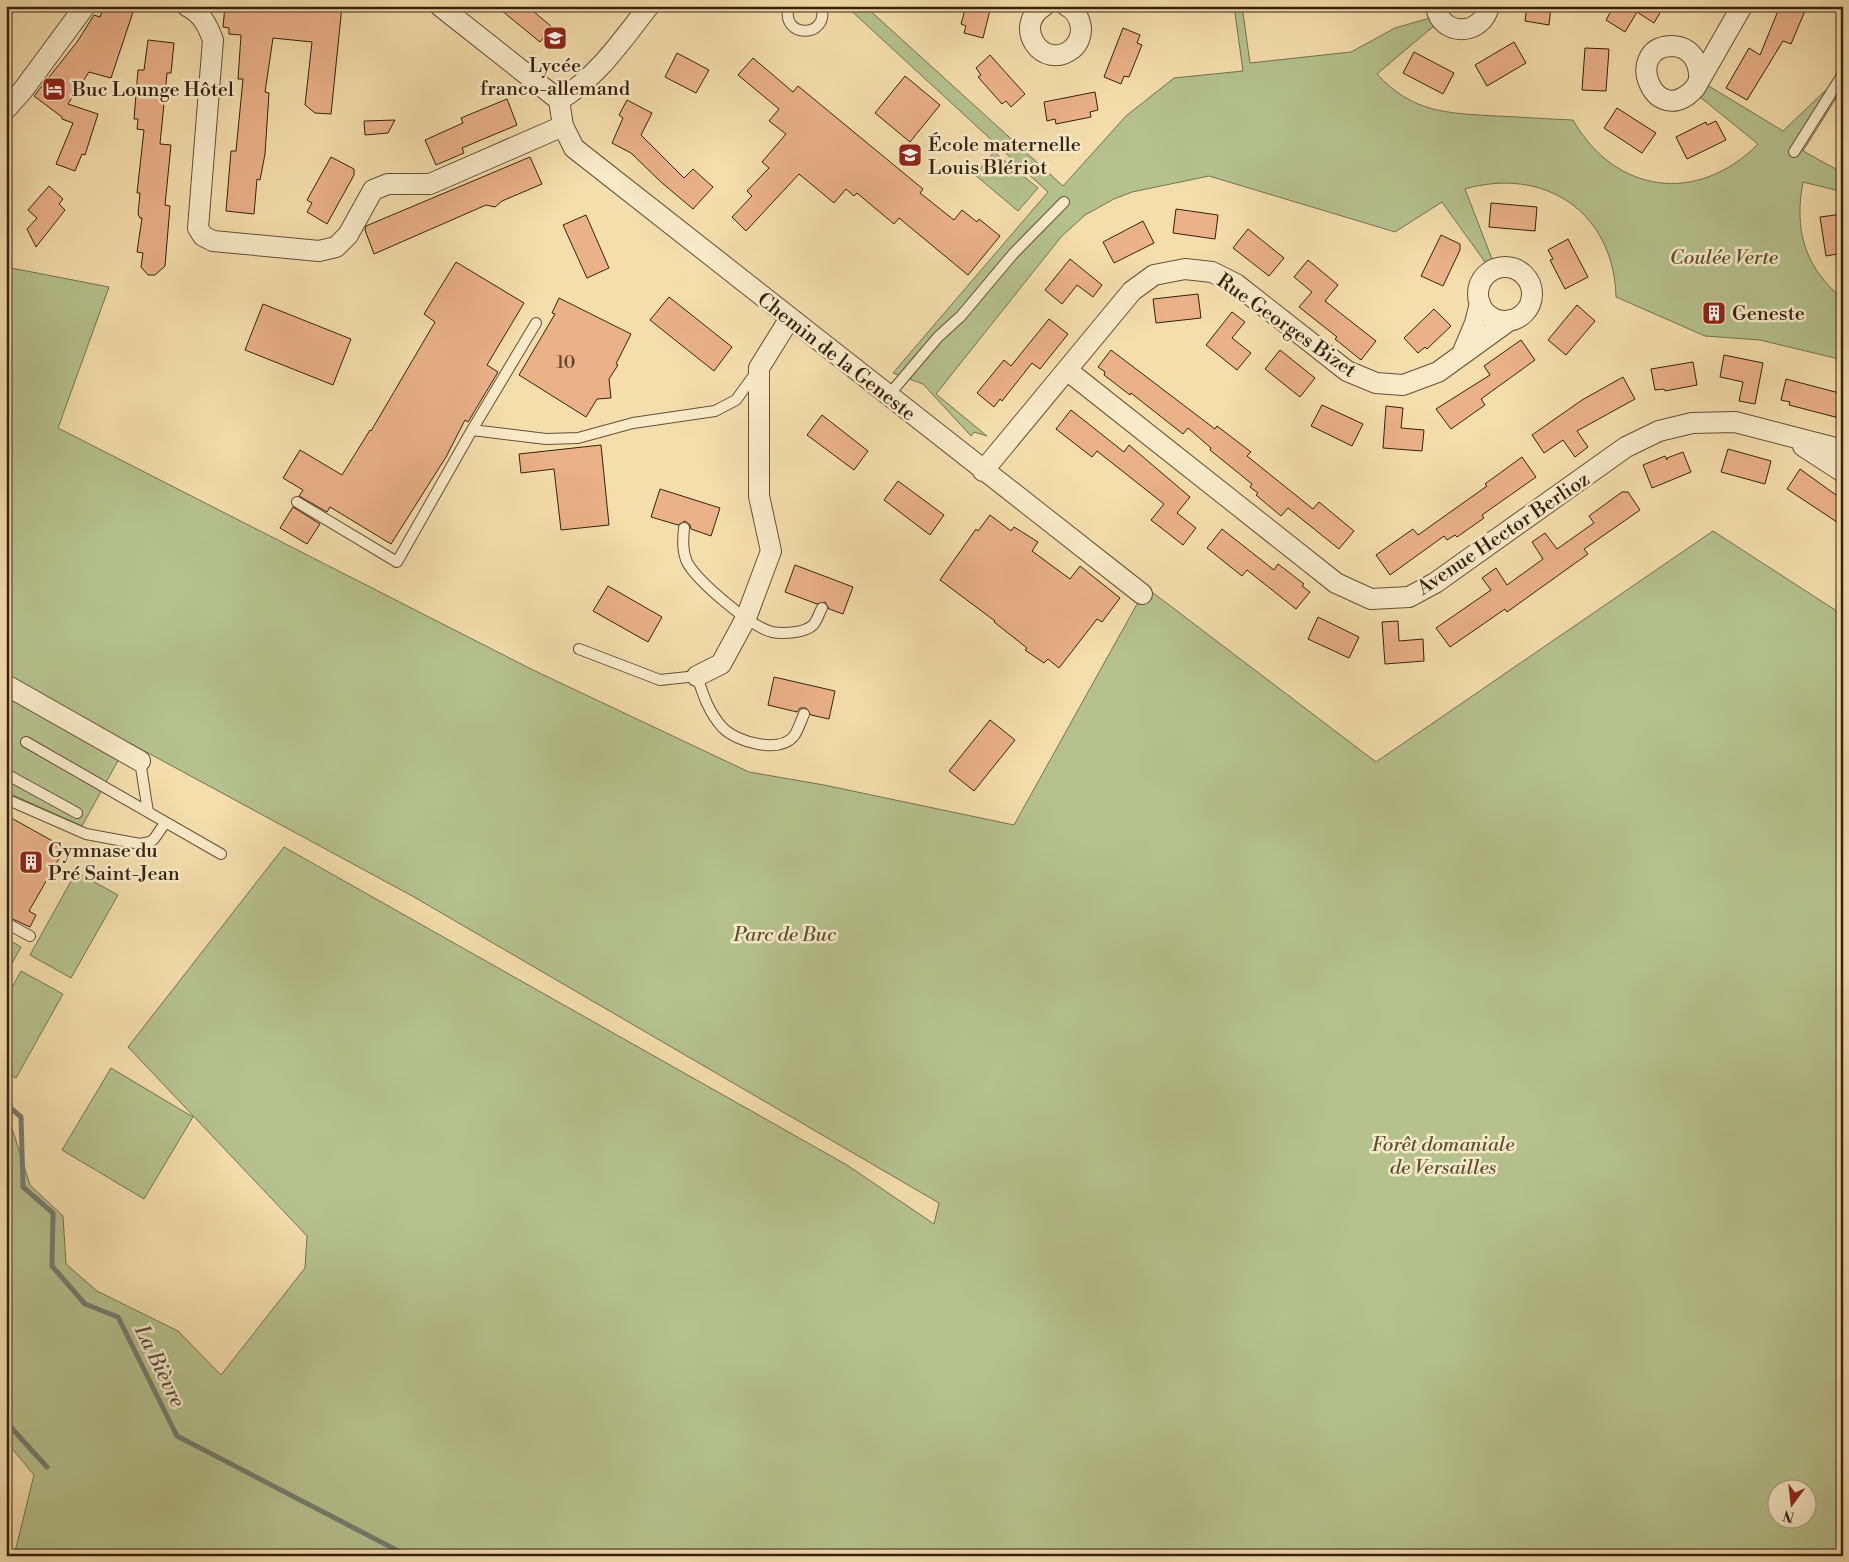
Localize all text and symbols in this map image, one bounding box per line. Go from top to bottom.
school or university icon: Lycée franco-allemand [542,25,568,51]
place label: Lycée franco-allemand [480,54,631,102]
hotel icon: Buc Lounge Hôtel [41,76,67,102]
place label: Buc Lounge Hôtel [71,78,234,103]
place label: École maternelle Louis Blériot [928,132,1081,181]
school or university icon: École maternelle Louis Blériot [897,142,923,168]
park label: Coulée Verte [1670,246,1779,271]
street label: Rue Georges Bizet [1212,269,1361,384]
street label: Chemin de la Geneste [752,287,920,427]
building icon: Geneste [1701,300,1727,326]
place label: Geneste [1732,302,1805,327]
house number: 10 [556,351,576,374]
street label: Avenue Hector Berlioz [1412,467,1595,602]
place label: Gymnase du Pré Saint-Jean [48,839,180,887]
building icon: Gymnase du Pré Saint-Jean [18,849,44,875]
park label: Parc de Buc [733,923,837,948]
park label: Forêt domaniale de Versailles [1371,1133,1515,1181]
water label: La Bièvre [128,1320,190,1412]
north arrow [1766,1480,1816,1530]
text: N [1781,1505,1797,1526]

